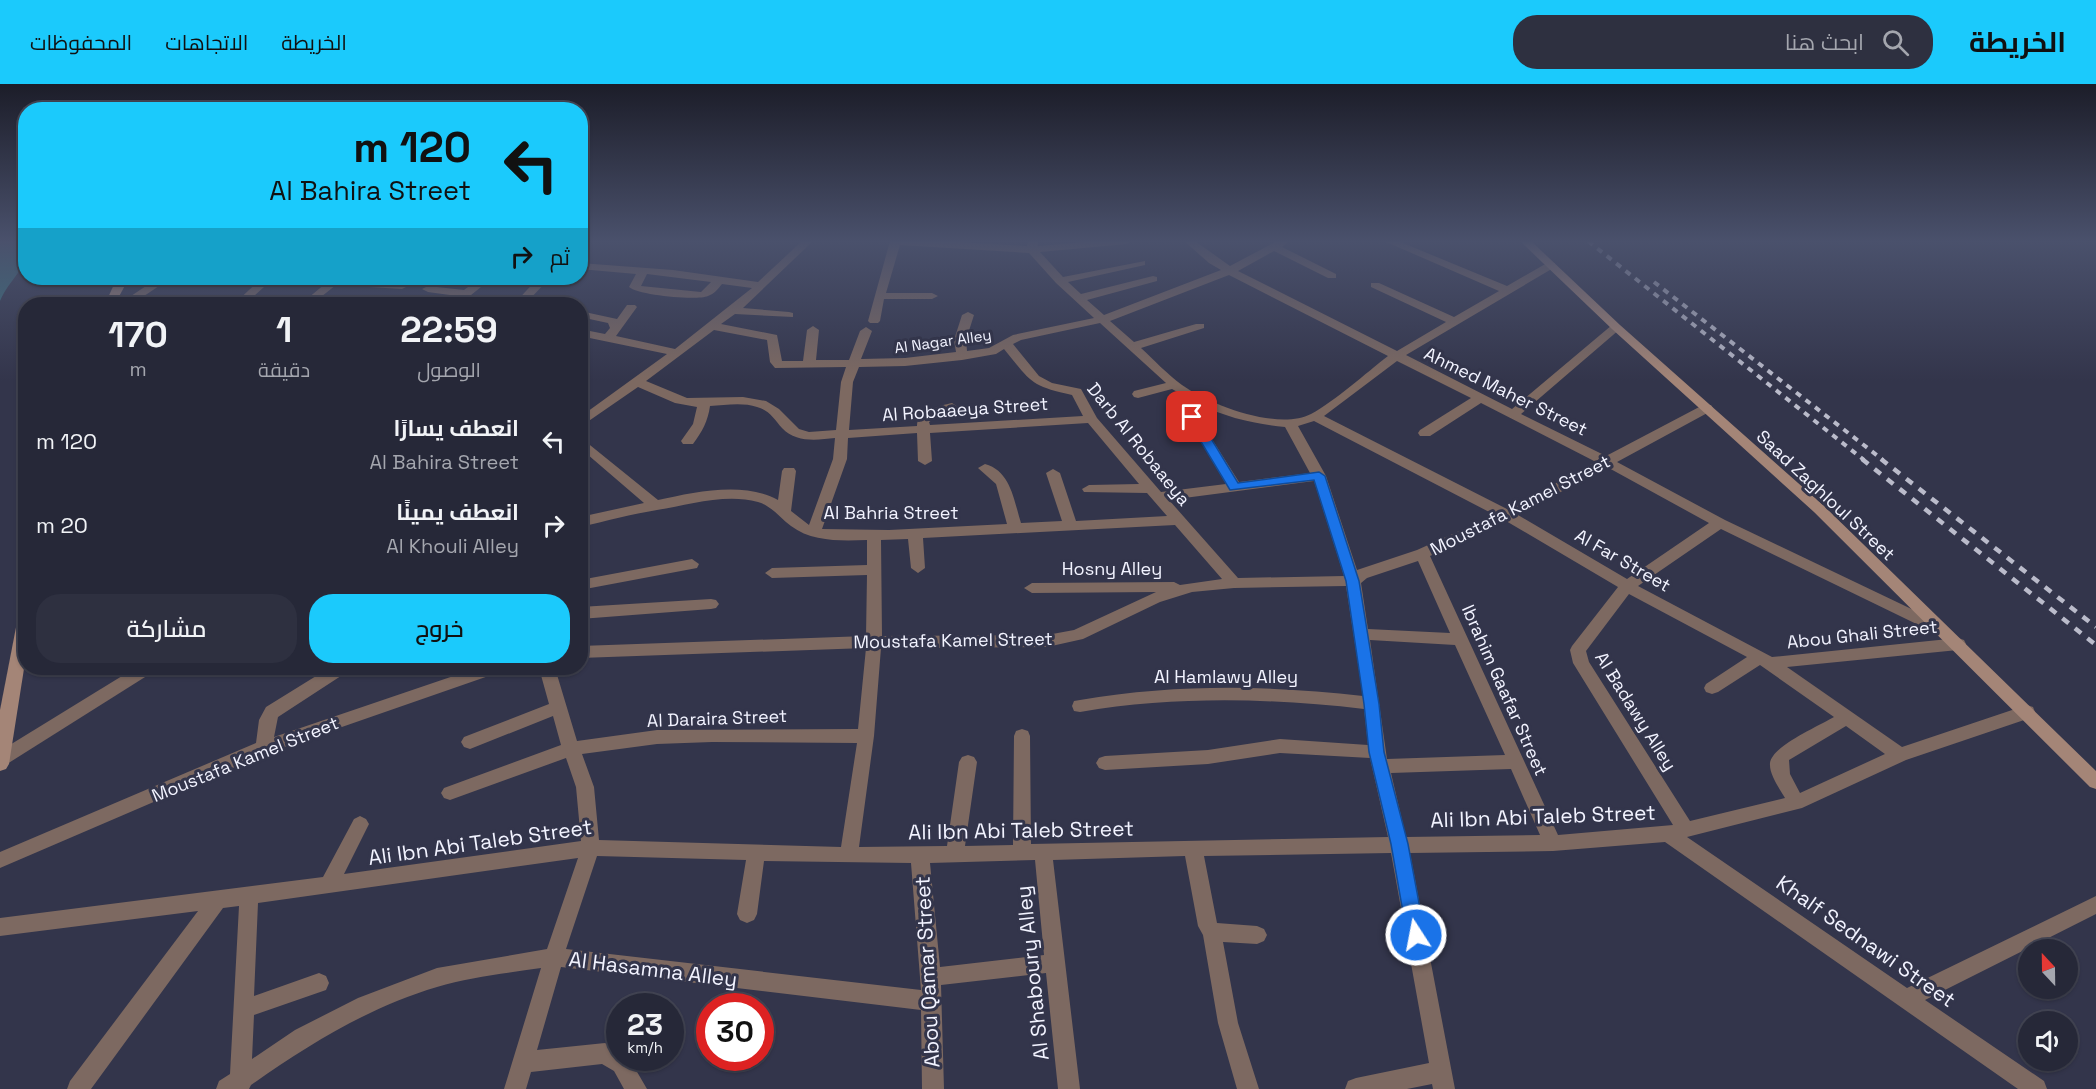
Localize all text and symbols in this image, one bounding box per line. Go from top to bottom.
search box [1513,15,1933,69]
text: الخريطة [1969,24,2066,60]
icon: search [1879,26,1912,59]
text: ابحث هنا [1785,28,1864,56]
text: المحفوظات [30,29,132,56]
text: الاتجاهات [165,29,248,56]
text: الخريطة [281,29,347,56]
text: 120 m [353,121,471,174]
icon: left [492,126,570,204]
text: Al Bahira Street [269,173,471,208]
icon: right [505,240,538,273]
text: ثم [550,243,570,271]
text: 1 [276,307,292,353]
text: 22:59 [400,307,498,353]
text: 170 [108,312,168,358]
street label: Al Nagar Alley [893,325,993,357]
street label: Ahmed Maher Street [1421,341,1591,441]
text: m [129,356,147,382]
text: دقيقة [258,357,310,383]
text: الوصول [417,357,481,383]
street label: Darb Al Robaaeya [1082,378,1196,510]
pin [1166,391,1217,442]
street label: Al Robaaeya Street [881,392,1049,426]
icon: arrive [1175,400,1208,433]
text: انعطف يسارًا [393,414,519,442]
icon: left [537,425,570,458]
street label: Saad Zaghloul Street [1752,425,1900,565]
text: 120 m [36,427,97,455]
text: Al Bahira Street [370,449,519,475]
street label: Moustafa Kamel Street [1426,450,1614,560]
text: انعطف يمينًا [396,498,519,526]
street label: Al Bahria Street [824,501,958,524]
icon: right [537,509,570,542]
text: 20 m [36,511,88,539]
street label: Al Far Street [1571,523,1675,597]
text: Al Khouli Alley [386,533,519,559]
street label: Hosny Alley [1062,557,1162,580]
button: مشاركة [36,594,297,663]
button: خروج [309,594,570,663]
street label: Ibrahim Gaafar Street [1457,601,1553,779]
street label: Abou Ghali Street [1786,615,1938,653]
street label: Moustafa Kamel Street [853,627,1053,653]
street label: Al Badawy Alley [1590,647,1682,775]
street label: Al Hamlawy Alley [1154,665,1298,688]
street label: Al Daraira Street [646,704,788,732]
street label: Moustafa Kamel Street [148,711,342,807]
street label: Ali Ibn Abi Taleb Street [1430,799,1656,833]
street label: Ali Ibn Abi Taleb Street [366,813,594,871]
street label: Ali Ibn Abi Taleb Street [908,815,1134,845]
street label: Khalf Sednawi Street [1771,869,1961,1013]
street label: Abou Qamar Street [909,876,945,1068]
street label: Al Shaboury Alley [1009,884,1055,1062]
position arrow [1384,903,1448,967]
north arrow [2018,939,2078,999]
map controls [2018,939,2078,1071]
street label: Al Hasamna Alley [567,945,739,993]
speed limit sign: 30 [696,993,774,1071]
text: 23 [627,1005,663,1044]
button: sound [2018,1011,2078,1071]
text: km/h [627,1038,663,1057]

